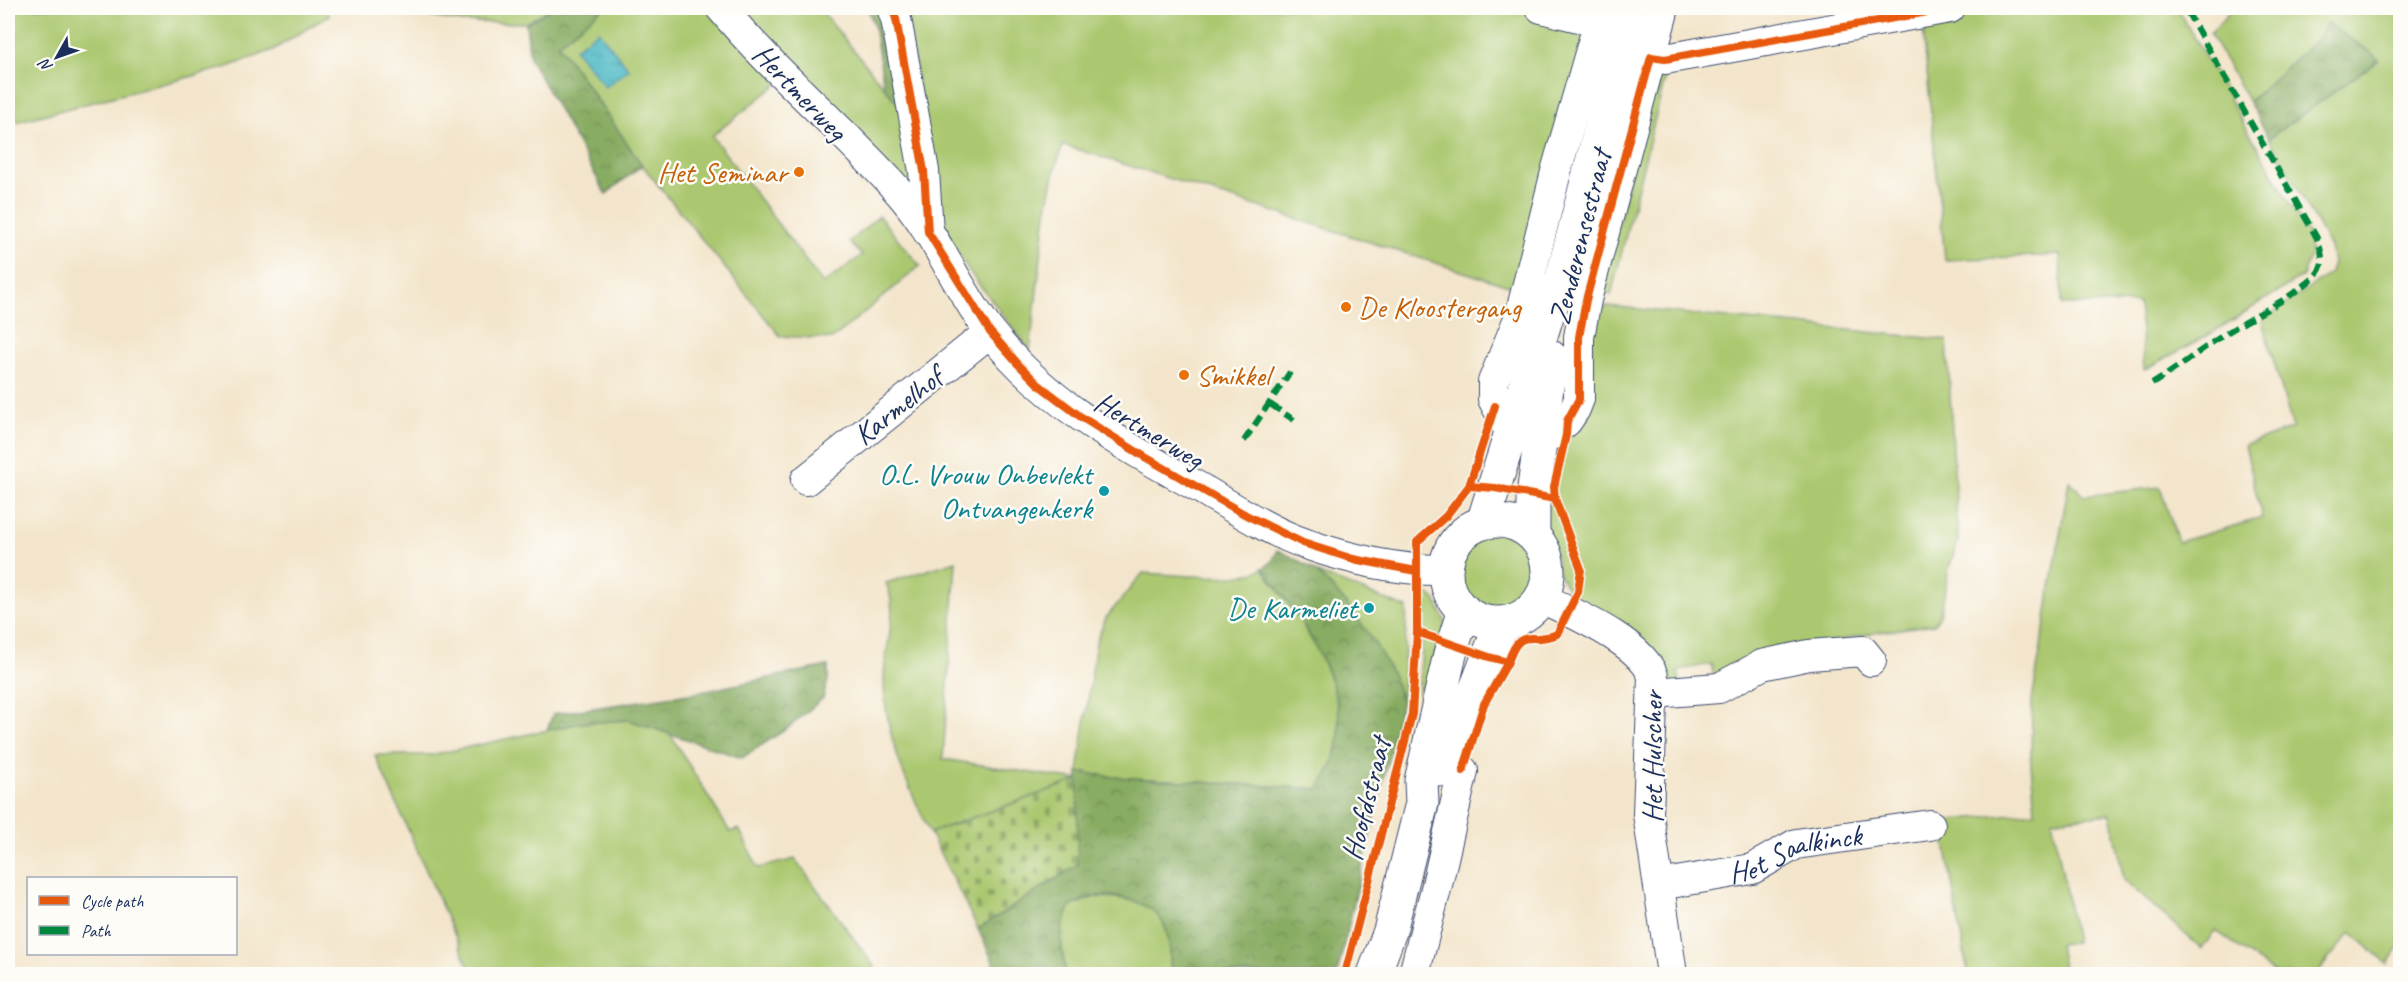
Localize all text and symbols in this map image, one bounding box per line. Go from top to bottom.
north arrow [27,27,87,87]
street label: Hertmerweg [744,35,857,150]
text: N [33,53,57,76]
street label: Zenderensestraat [1540,142,1621,328]
place label: Het Seminar [657,153,790,191]
marker: Het Seminar [792,165,806,179]
place label: De Kloostergang [1358,288,1523,326]
marker: De Kloostergang [1339,300,1353,314]
street label: Karmelhof [846,355,955,454]
place label: Smikkel [1196,356,1275,394]
marker: Smikkel [1177,368,1191,382]
street label: Hertmerweg [1088,383,1212,479]
place label: O.L. Vrouw Onbevlekt Ontvangenkerk [879,455,1095,527]
marker: O.L. Vrouw Onbevlekt Ontvangenkerk [1097,484,1111,498]
place label: De Karmeliet [1227,589,1360,627]
marker: De Karmeliet [1362,601,1376,615]
street label: Het Hulscher [1633,689,1671,823]
street label: Hoofdstraat [1332,730,1401,864]
street label: Het Saalkinck [1726,816,1866,892]
legend [27,877,237,955]
text: Cycle path [81,890,144,912]
text: Path [81,920,111,942]

